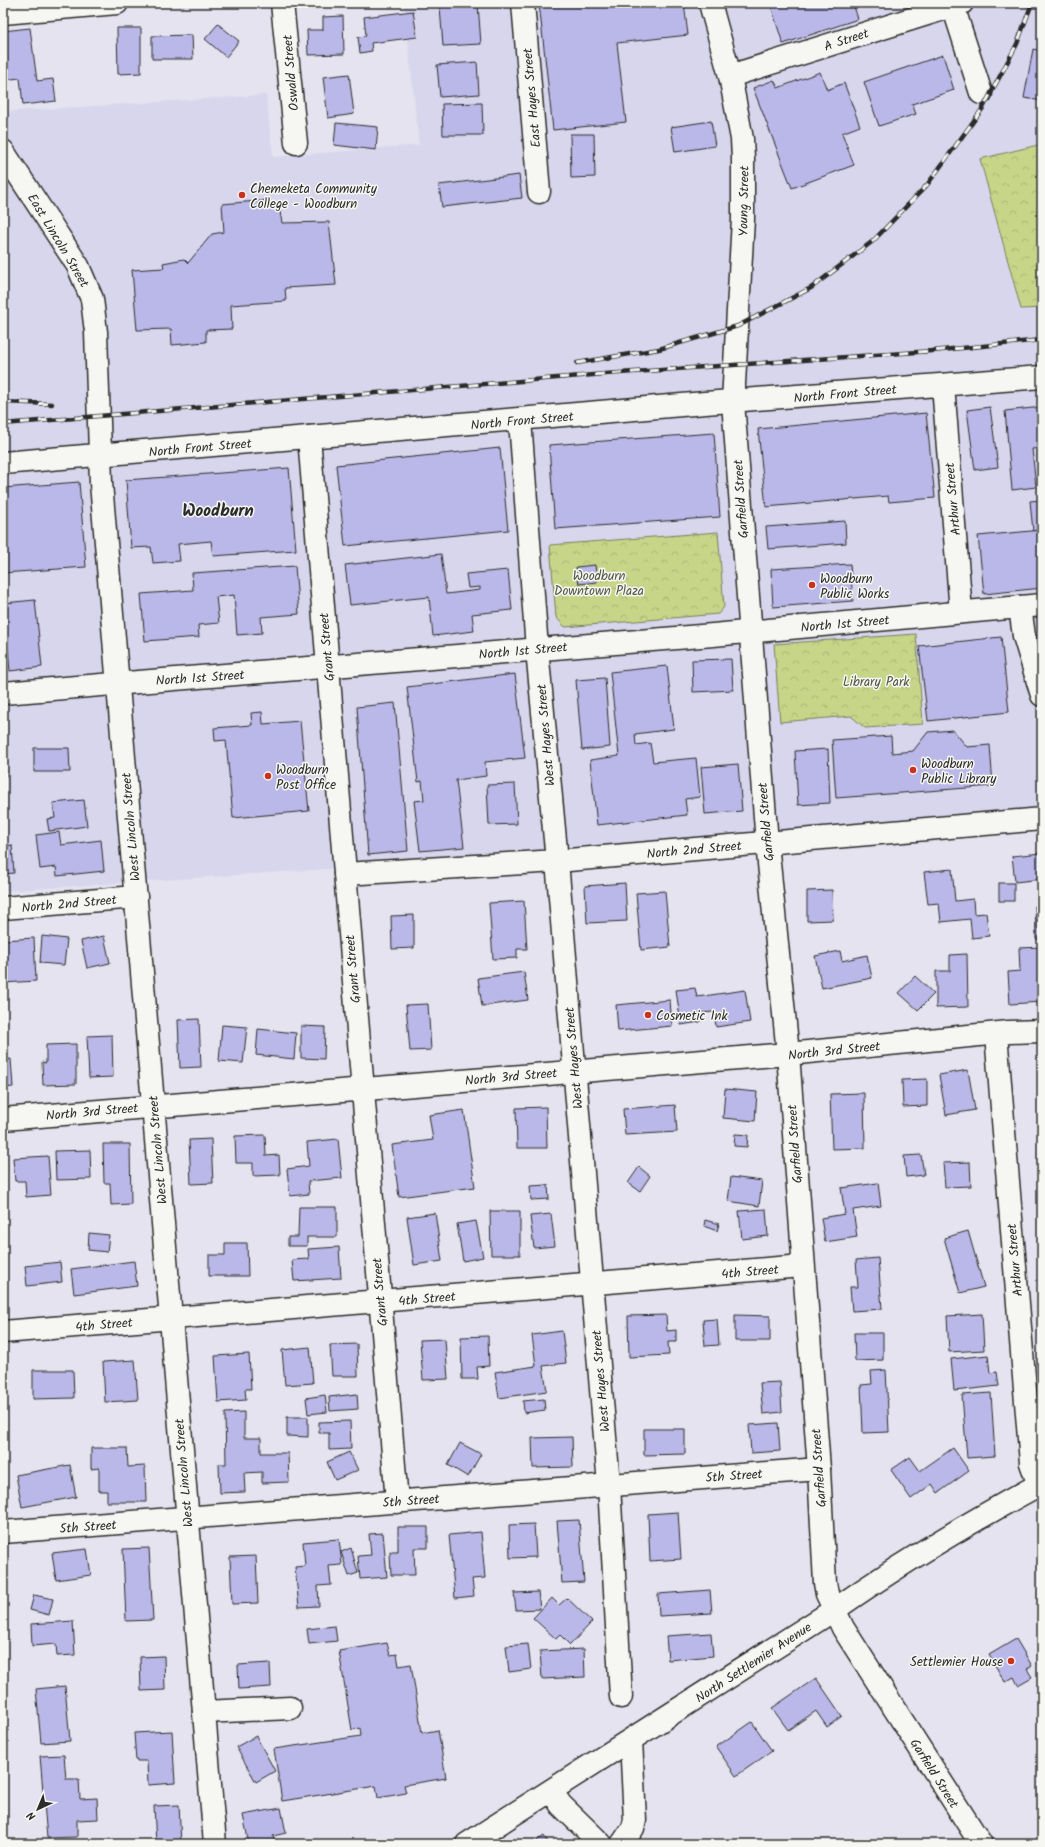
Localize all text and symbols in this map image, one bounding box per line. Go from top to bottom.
street label: A Street [821,23,873,58]
street label: Oswald Street [278,33,305,112]
street label: East Hayes Street [518,46,547,149]
street label: Young Street [733,164,756,237]
place label: Chemeketa Community College - Woodburn [250,179,378,215]
street label: East Lincoln Street [21,190,95,293]
marker: Chemeketa Community College - Woodburn [237,190,247,200]
street label: North Front Street [793,379,898,409]
street label: North Front Street [470,406,575,436]
street label: North Front Street [148,433,253,463]
street label: Garfield Street [728,458,755,539]
street label: Arthur Street [940,461,967,536]
district label: Woodburn [182,498,254,525]
park label: Woodburn Downtown Plaza [554,566,644,602]
place label: Woodburn Public Works [820,569,890,605]
marker: Woodburn Public Works [807,580,817,590]
street label: North 1st Street [800,610,891,639]
street label: Grant Street [314,611,341,682]
street label: North 1st Street [478,637,569,666]
street label: North 1st Street [155,665,246,692]
park label: Library Park [843,672,910,693]
street label: West Hayes Street [531,682,561,787]
place label: Woodburn Public Library [921,754,997,790]
place label: Woodburn Post Office [276,760,336,796]
marker: Woodburn Public Library [908,765,918,775]
street label: West Lincoln Street [116,771,147,882]
marker: Woodburn Post Office [263,771,273,781]
street label: Garfield Street [753,781,780,862]
street label: North 2nd Street [646,836,744,865]
street label: North 2nd Street [21,890,119,919]
street label: Grant Street [340,933,367,1004]
street label: West Hayes Street [559,1005,589,1110]
place label: Cosmetic Ink [656,1006,728,1027]
marker: Cosmetic Ink [643,1010,653,1020]
street label: North 3rd Street [787,1036,882,1067]
street label: North 3rd Street [464,1063,559,1092]
street label: West Lincoln Street [143,1094,174,1205]
street label: North 3rd Street [45,1098,140,1127]
street label: Garfield Street [782,1103,809,1184]
street label: Arthur Street [1002,1222,1029,1297]
street label: Grant Street [367,1256,394,1327]
street label: 4th Street [721,1259,781,1285]
street label: 4th Street [398,1286,458,1312]
street label: 4th Street [75,1312,135,1338]
street label: West Hayes Street [586,1328,616,1433]
street label: West Lincoln Street [169,1417,200,1528]
street label: Garfield Street [806,1427,833,1508]
street label: 5th Street [705,1464,764,1489]
street label: 5th Street [382,1489,441,1514]
street label: 5th Street [59,1515,118,1540]
street label: North Settlemier Avenue [691,1618,816,1709]
place label: Settlemier House [910,1652,1003,1673]
marker: Settlemier House [1006,1656,1016,1666]
street label: Garfield Street [904,1735,964,1814]
north arrow [18,1789,58,1829]
text: N [23,1807,41,1824]

